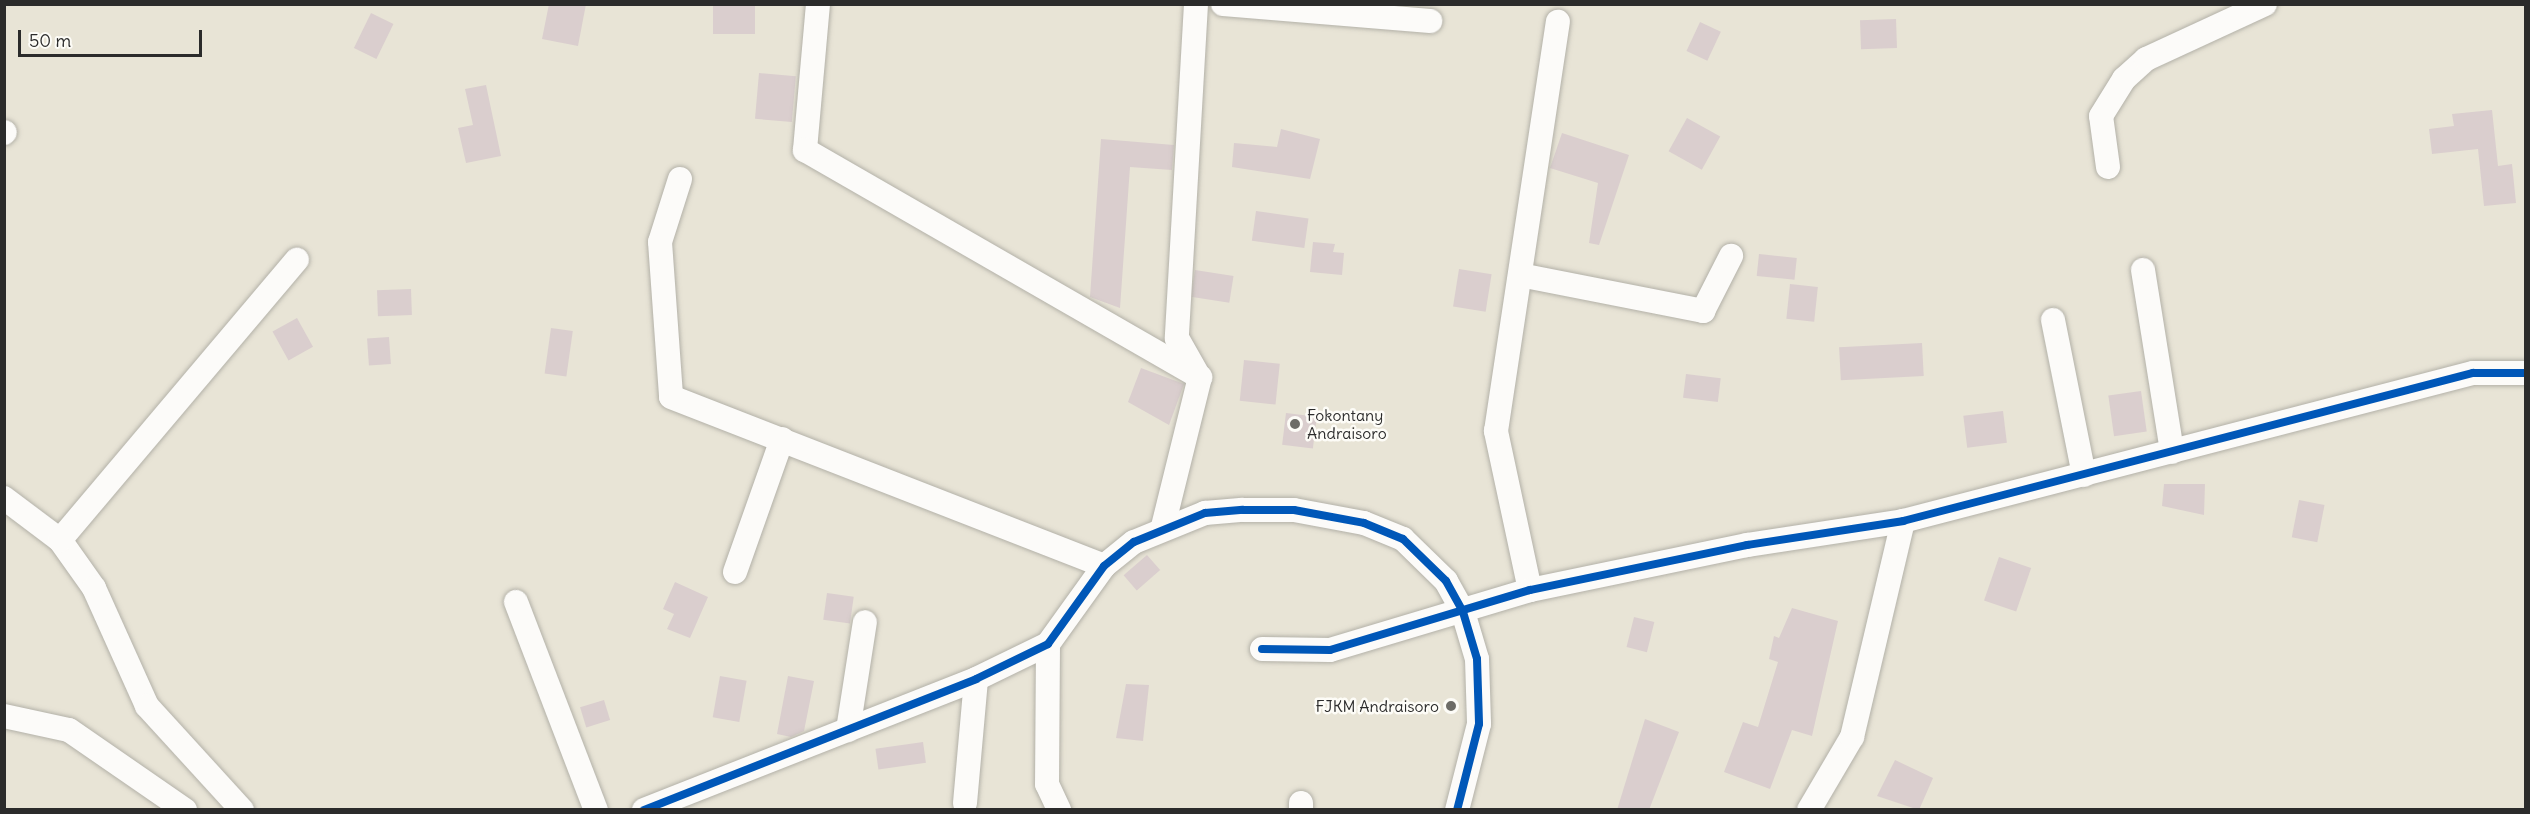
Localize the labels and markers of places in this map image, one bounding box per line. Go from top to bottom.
place label: Fokontany Andraisoro [1307,405,1387,443]
marker: Fokontany Andraisoro [1288,417,1302,431]
place label: FJKM Andraisoro [1316,696,1439,716]
marker: FJKM Andraisoro [1444,699,1458,713]

